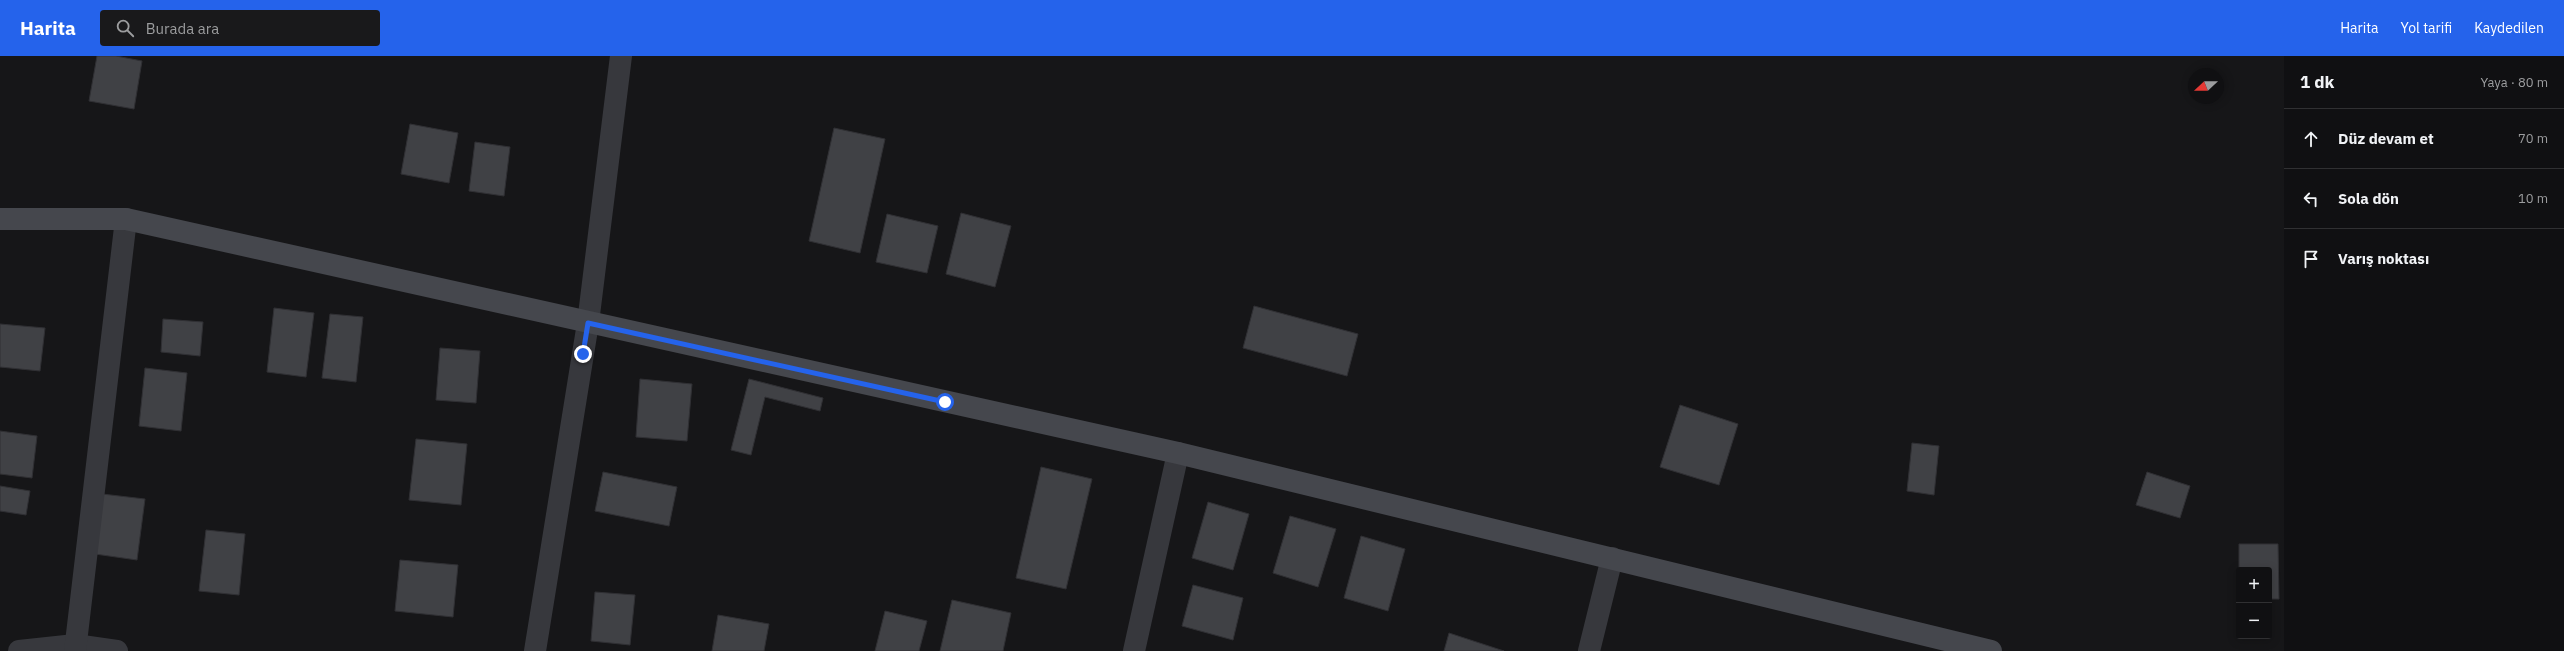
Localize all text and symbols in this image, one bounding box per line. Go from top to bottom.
search box [100,10,380,46]
text: Harita [20,16,76,40]
icon: search [114,17,136,39]
text: Burada ara [146,19,219,38]
text: Harita [2340,19,2379,37]
text: Yol tarifi [2401,19,2452,37]
text: Kaydedilen [2474,19,2544,37]
north arrow [2188,68,2224,104]
text: 1 dk [2300,71,2334,93]
text: Yaya · 80 m [2480,74,2548,91]
icon: ahead [2300,128,2322,150]
text: Düz devam et [2338,129,2434,148]
text: 70 m [2518,130,2548,147]
icon: left [2300,188,2322,210]
text: Sola dön [2338,189,2399,208]
text: 10 m [2518,190,2548,207]
icon: arrive [2300,248,2322,270]
text: Varış noktası [2338,249,2429,268]
route end [574,345,592,363]
route start [936,393,954,411]
map controls [2236,567,2272,639]
button: + [2236,567,2272,603]
button: − [2236,603,2272,639]

